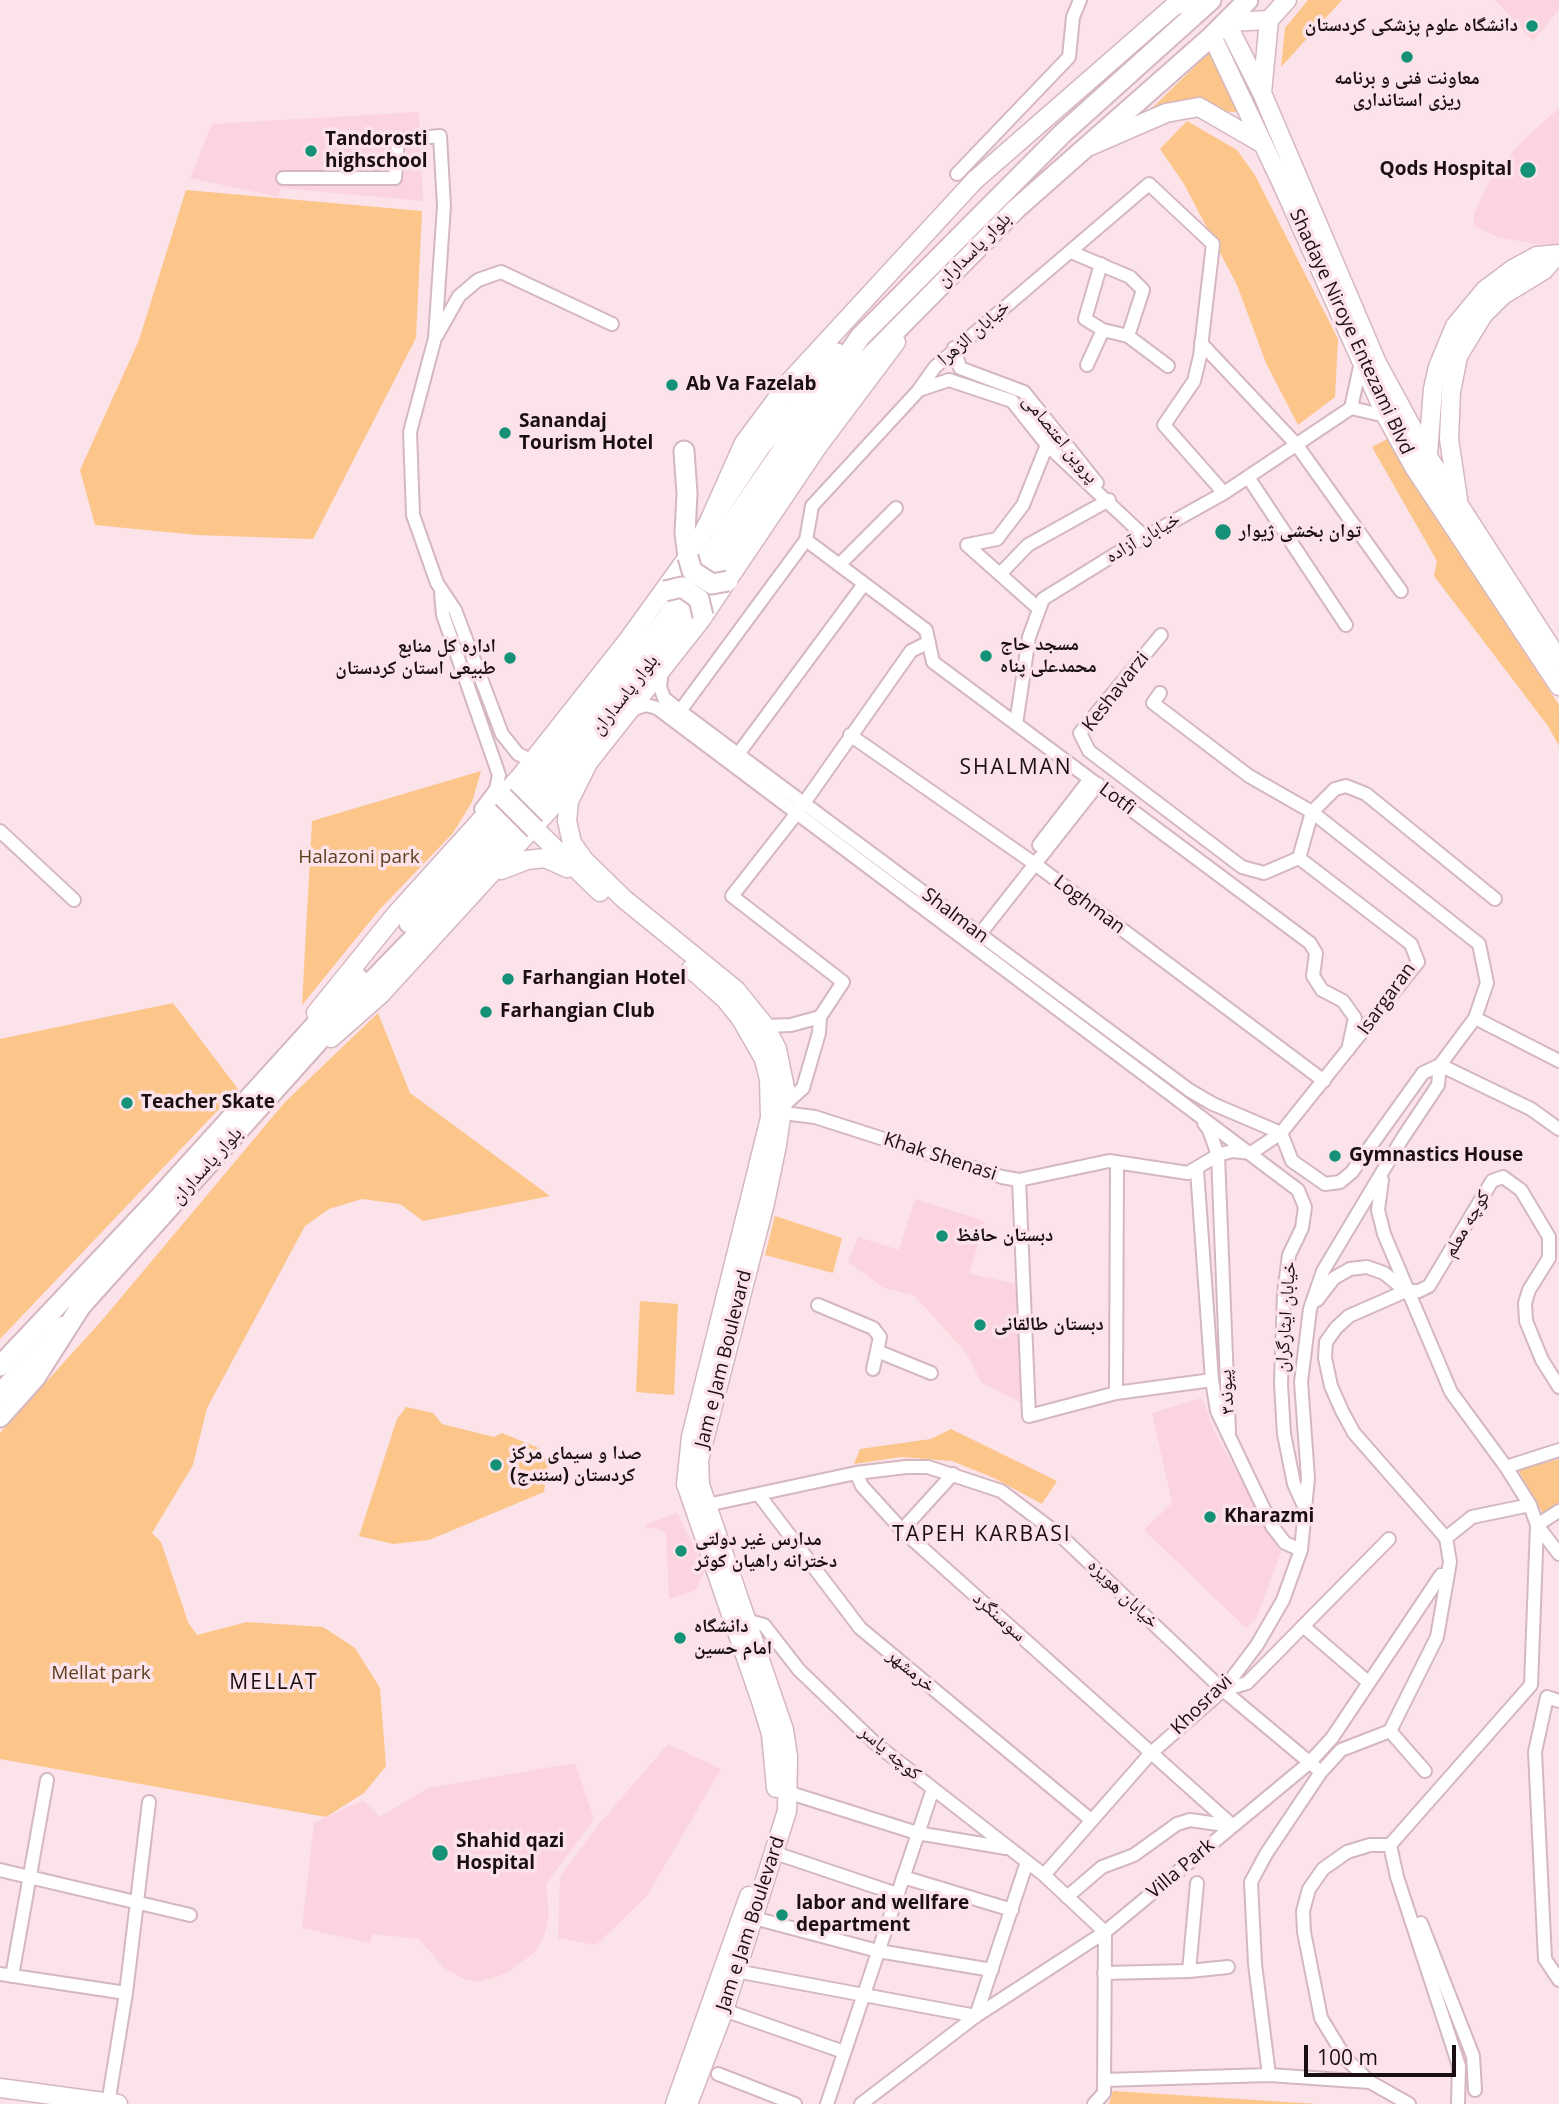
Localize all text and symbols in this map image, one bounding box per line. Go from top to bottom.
place label: دانشگاه علوم پزشکی کردستان [1305,15,1518,37]
marker: دانشگاه علوم پزشکی کردستان [1524,18,1540,34]
marker: معاونت فنی و برنامه ریزی استانداری [1399,49,1415,65]
place label: معاونت فنی و برنامه ریزی استانداری [1334,68,1480,112]
place label: Tandorosti highschool [325,129,428,173]
marker: Tandorosti highschool [303,143,319,159]
place label: Qods Hospital [1380,159,1512,181]
marker: Qods Hospital [1518,160,1538,180]
street label: Shadaye Niroye Entezami Blvd [1284,206,1418,458]
street label: بلوار پاسداران [932,208,1016,292]
street label: خیابان الزهرا [933,296,1015,370]
place label: Ab Va Fazelab [686,374,817,396]
marker: Ab Va Fazelab [664,377,680,393]
street label: پروین اعتصامی [1017,390,1103,488]
place label: Sanandaj Tourism Hotel [519,411,653,455]
marker: Sanandaj Tourism Hotel [497,425,513,441]
street label: خیابان آزاده [1102,508,1184,568]
place label: توان بخشی ژیوار [1239,521,1361,543]
marker: توان بخشی ژیوار [1213,522,1233,542]
place label: مسجد حاج محمدعلی پناه [1000,634,1097,678]
place label: اداره کل منابع طبیعی استان کردستان [335,636,496,680]
marker: مسجد حاج محمدعلی پناه [978,648,994,664]
street label: Keshavarzi [1078,648,1154,736]
marker: اداره کل منابع طبیعی استان کردستان [502,650,518,666]
street label: بلوار پاسداران [586,650,664,740]
district label: SHALMAN [960,755,1072,781]
street label: Lotfi [1094,778,1140,820]
park label: Halazoni park [298,847,420,869]
street label: Loghman [1049,871,1129,939]
street label: Shalman [917,884,993,948]
street label: Isargaran [1353,959,1421,1039]
place label: Farhangian Hotel [522,968,686,990]
marker: Farhangian Hotel [500,971,516,987]
place label: Farhangian Club [500,1001,655,1023]
marker: Farhangian Club [478,1004,494,1020]
place label: Teacher Skate [141,1092,275,1114]
marker: Teacher Skate [119,1095,135,1111]
street label: بلوار پاسداران [166,1123,248,1209]
street label: Khak Shenasi [881,1128,999,1186]
place label: Gymnastics House [1349,1145,1523,1167]
marker: Gymnastics House [1327,1148,1343,1164]
street label: کوچه معلم [1439,1186,1495,1262]
place label: دبستان حافظ [956,1225,1053,1247]
marker: دبستان حافظ [934,1228,950,1244]
street label: خیابان ایثارگران [1271,1261,1301,1373]
street label: Jam e Jam Boulevard [691,1268,757,1450]
place label: دبستان طالقانی [994,1314,1104,1336]
marker: دبستان طالقانی [972,1317,988,1333]
street label: پیوند۳ [1214,1369,1240,1415]
place label: صدا و سیمای مرکز کردستان (سنندج) [510,1443,642,1487]
marker: صدا و سیمای مرکز کردستان (سنندج) [488,1457,504,1473]
place label: Kharazmi [1224,1506,1314,1528]
marker: Kharazmi [1202,1509,1218,1525]
district label: TAPEH KARBASI [894,1522,1070,1548]
place label: مدارس غیر دولتی دخترانه راهیان کوثر [695,1529,837,1573]
marker: مدارس غیر دولتی دخترانه راهیان کوثر [673,1543,689,1559]
street label: خیابان هویزه [1083,1554,1163,1634]
street label: سوسنگرد [968,1587,1030,1647]
place label: دانشگاه امام حسین [694,1616,772,1660]
marker: دانشگاه امام حسین [672,1630,688,1646]
street label: خرمشهر [882,1644,940,1698]
park label: Mellat park [51,1663,151,1685]
district label: MELLAT [230,1670,318,1696]
street label: Khosravi [1167,1670,1237,1740]
street label: کوچه یاسر [854,1721,926,1785]
place label: Shahid qazi Hospital [456,1831,564,1875]
street label: Jam e Jam Boulevard [712,1834,790,2014]
street label: Villa Park [1143,1834,1219,1904]
marker: Shahid qazi Hospital [430,1843,450,1863]
place label: labor and wellfare department [796,1893,969,1937]
marker: labor and wellfare department [774,1907,790,1923]
scale bar [1307,2030,1459,2074]
text: 100 m [1317,2043,1378,2071]

